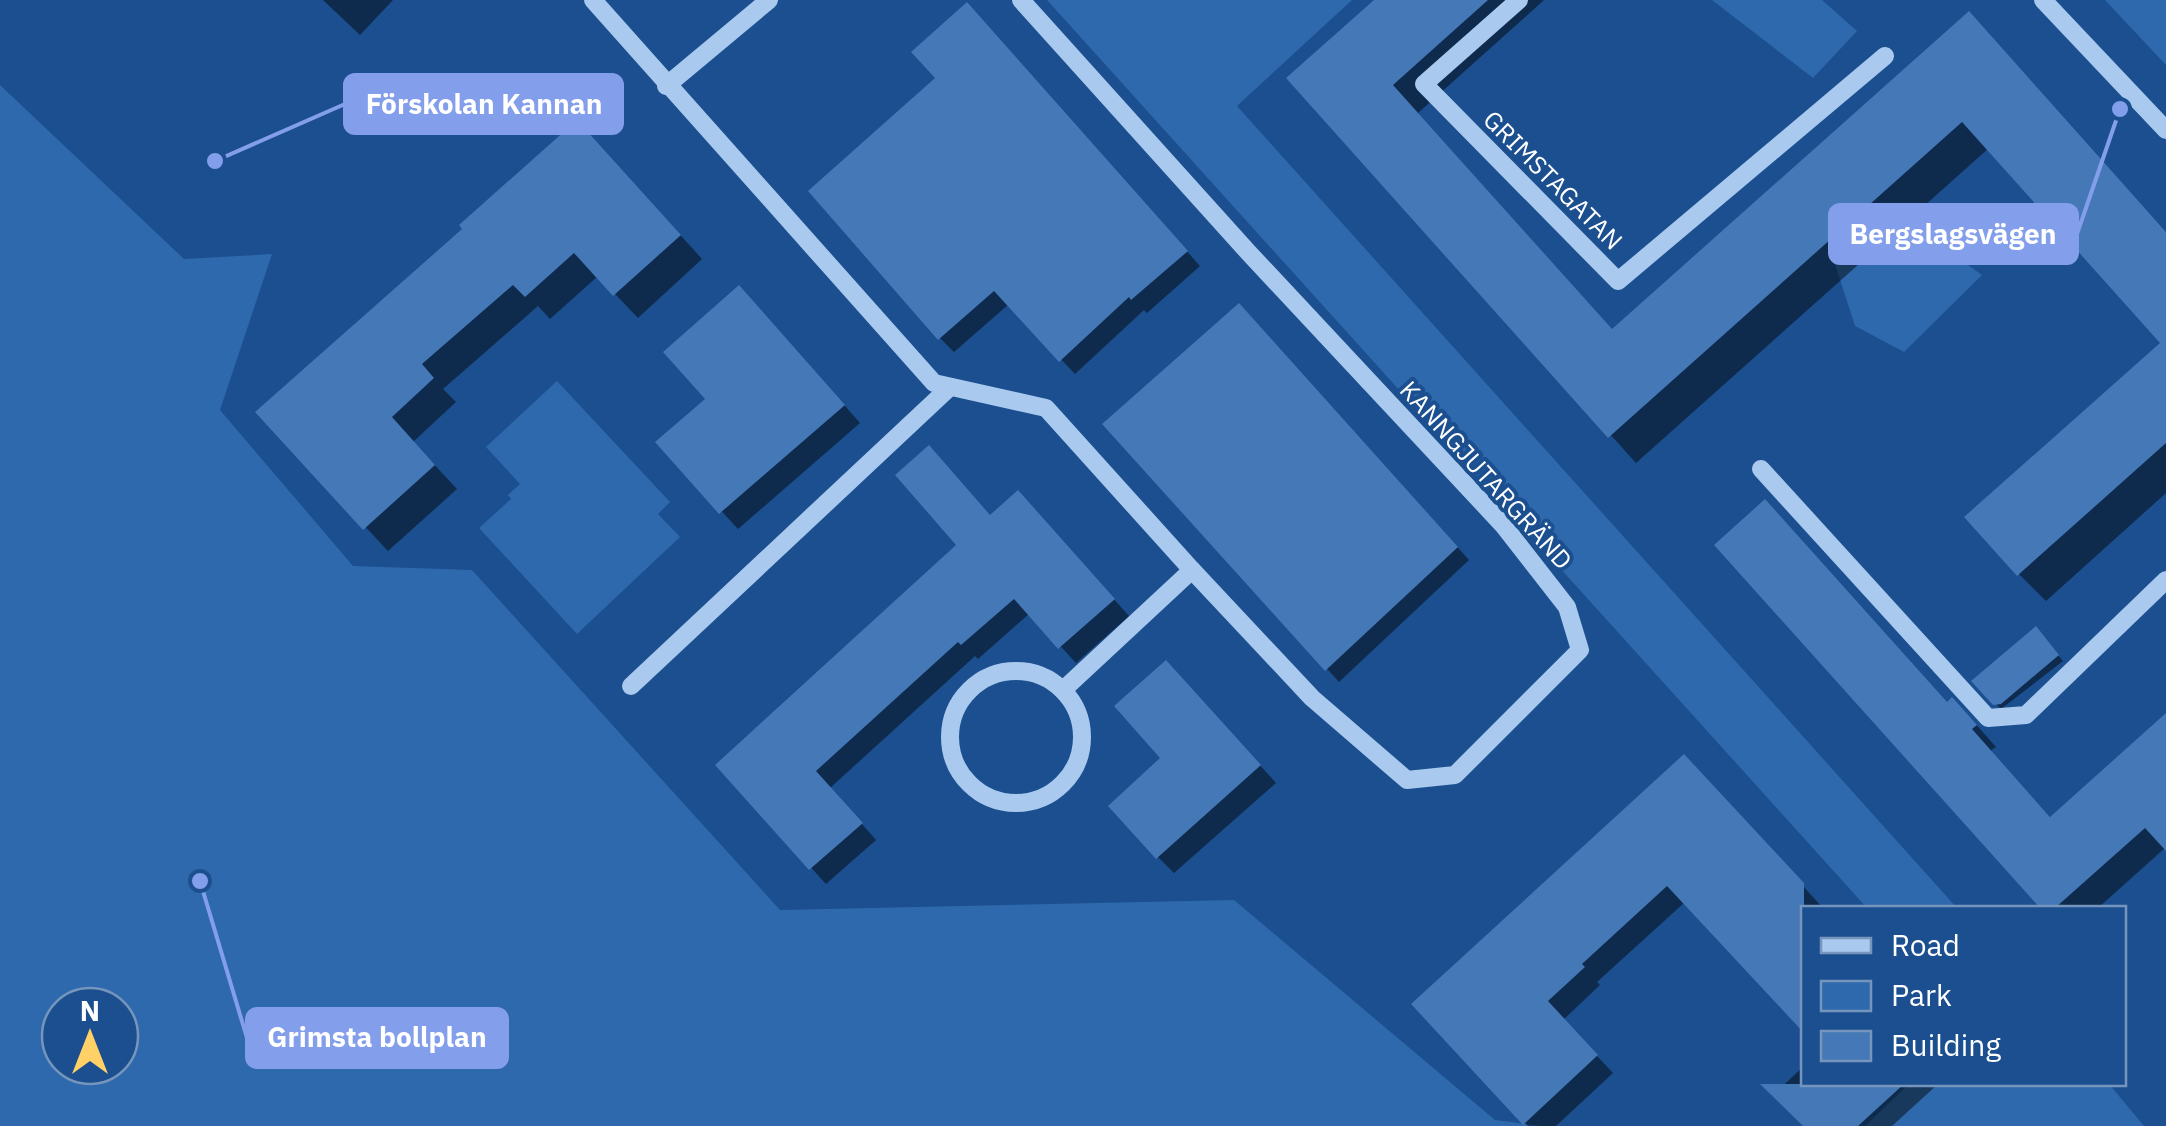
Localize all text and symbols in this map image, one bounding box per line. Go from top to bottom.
callout: Förskolan Kannan [345,75,622,133]
text: Förskolan Kannan [366,85,602,122]
street label: GRIMSTAGATAN [1477,103,1630,256]
callout: Bergslagsvägen [1830,205,2077,263]
text: Bergslagsvägen [1849,215,2057,252]
street label: KANNGJUTARGRÄND [1393,373,1580,576]
legend [1801,906,2126,1086]
text: Road [1891,925,1960,964]
text: Park [1891,975,1952,1014]
north arrow [40,986,140,1086]
text: N [80,992,100,1029]
callout: Grimsta bollplan [247,1009,507,1067]
text: Grimsta bollplan [267,1018,487,1055]
text: Building [1891,1025,2001,1064]

